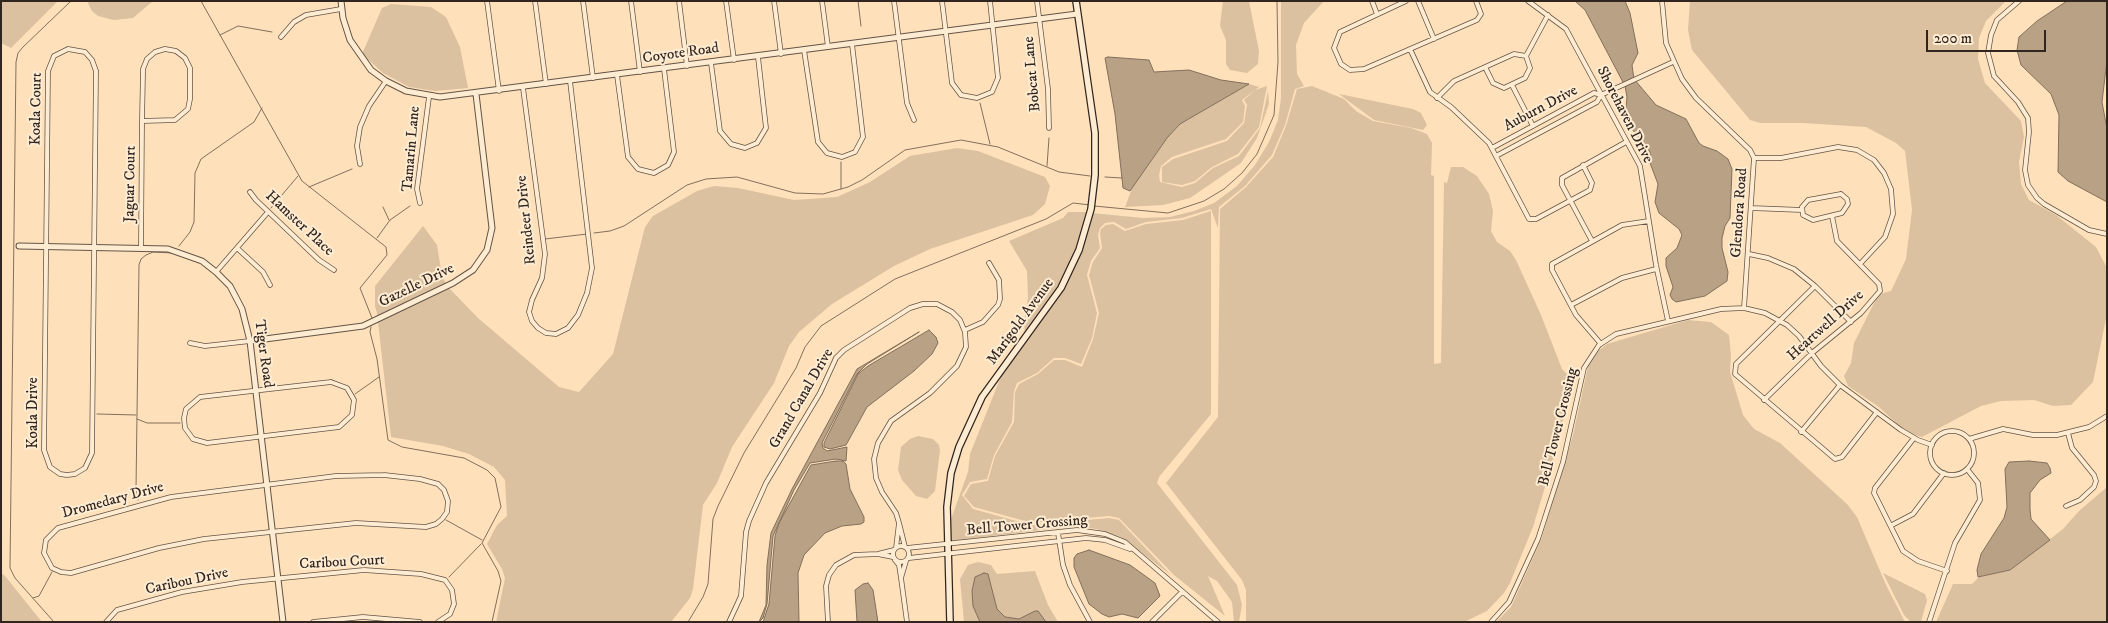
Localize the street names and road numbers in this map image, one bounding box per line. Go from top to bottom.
street label: Bobcat Lane [1021,35,1045,113]
street label: Coyote Road [642,40,720,68]
street label: Shorehaven Drive [1592,64,1656,166]
street label: Koala Court [27,72,47,146]
street label: Auburn Drive [1501,82,1581,136]
street label: Tamarin Lane [399,106,425,192]
street label: Jaguar Court [121,146,141,222]
street label: Glendora Road [1728,168,1752,258]
street label: Reindeer Drive [513,174,541,266]
street label: Hamster Place [261,188,337,260]
street label: Gazelle Drive [376,260,458,312]
street label: Marigold Avenue [984,275,1058,369]
street label: Heartwell Drive [1784,287,1868,365]
street label: Tiger Road [249,319,277,389]
street label: Grand Canal Drive [766,346,838,452]
street label: Bell Tower Crossing [1536,366,1582,488]
street label: Koala Drive [25,377,43,449]
street label: Dromedary Drive [60,479,166,523]
street label: Bell Tower Crossing [966,512,1088,540]
street label: Caribou Court [299,552,385,574]
street label: Caribou Drive [144,564,230,600]

